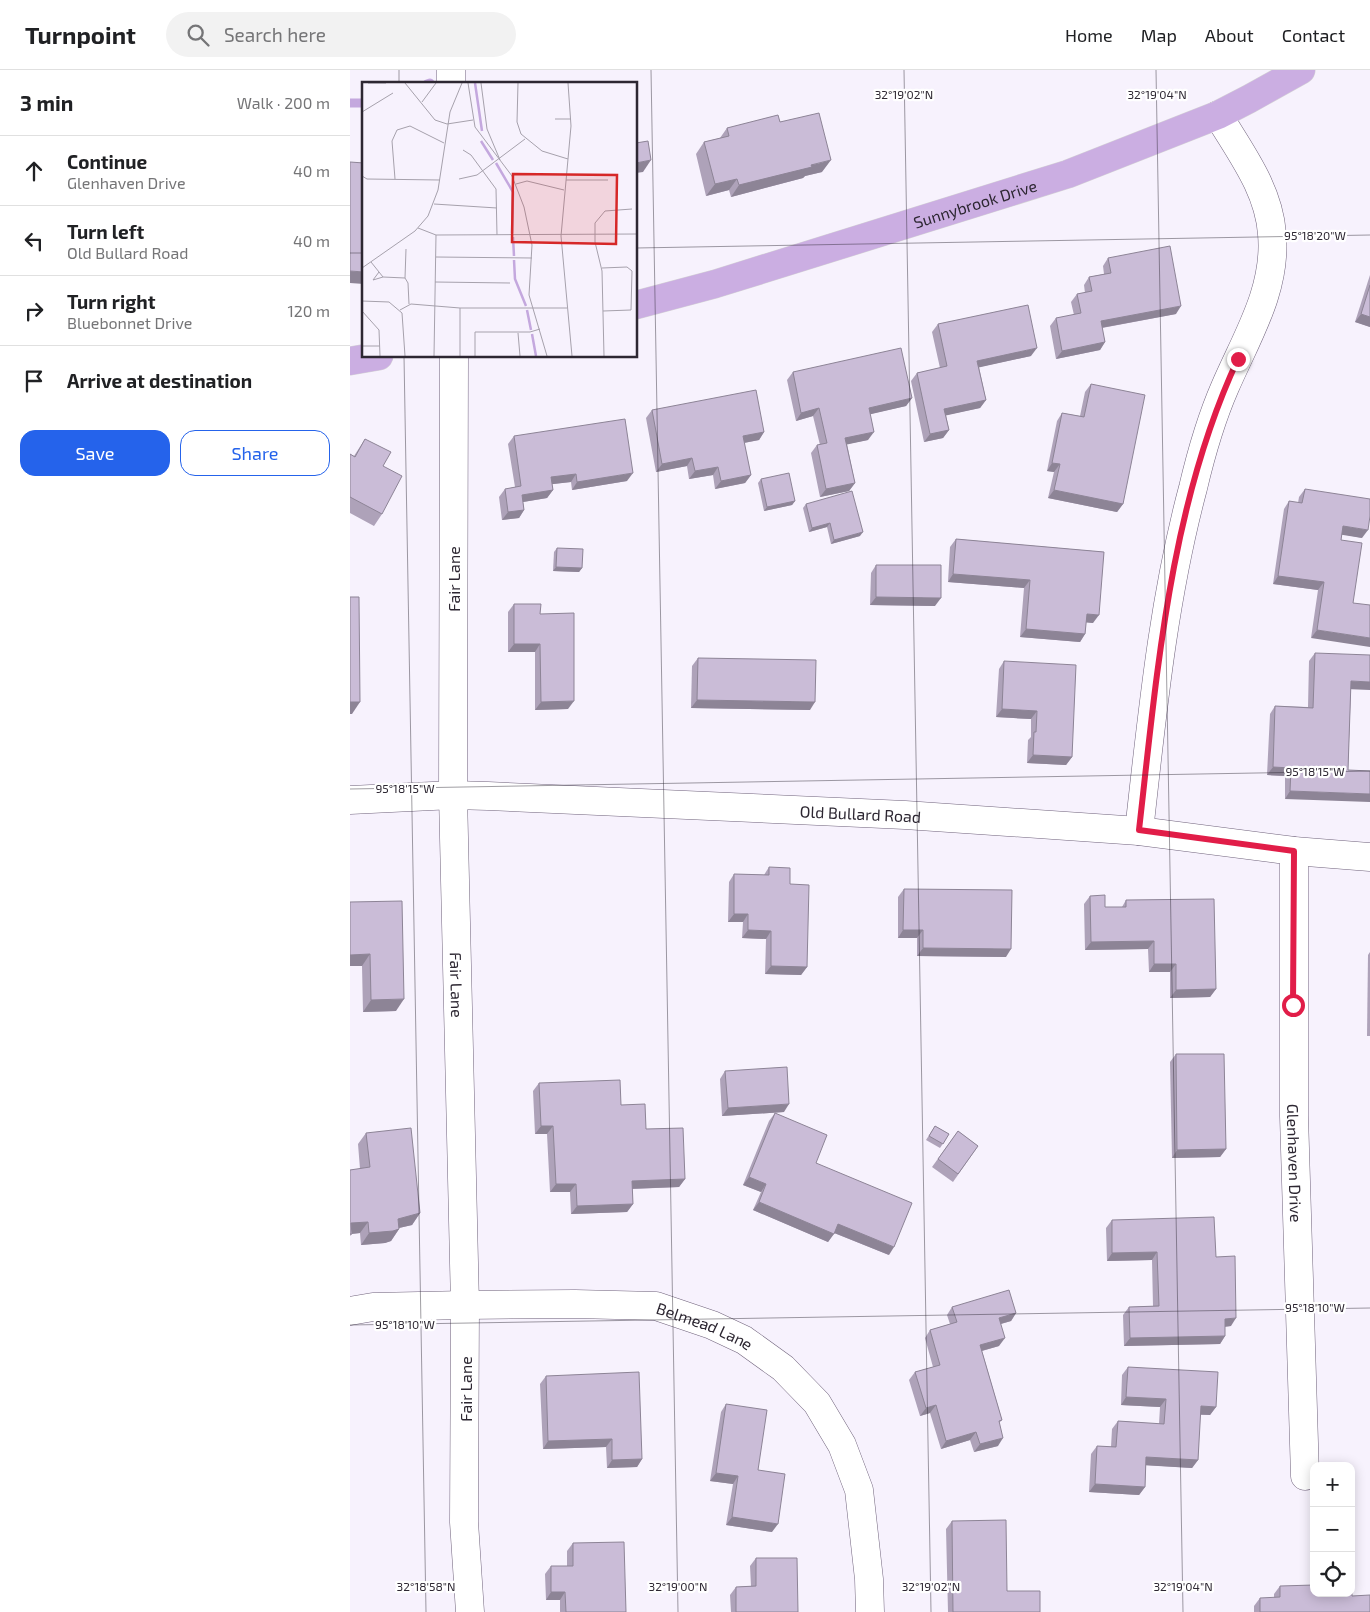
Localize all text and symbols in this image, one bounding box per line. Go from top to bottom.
search box [166,12,516,57]
text: Turnpoint [25,20,136,49]
icon: search [184,21,212,49]
text: Search here [224,23,326,46]
text: Home [1065,24,1113,46]
text: Map [1141,24,1177,46]
text: About [1205,24,1254,46]
text: Contact [1282,24,1345,46]
inset map [362,82,638,358]
text: 32°19'02"N [875,87,933,101]
text: 32°19'04"N [1127,87,1187,101]
text: 3 min [20,90,73,115]
text: Walk · 200 m [237,93,330,112]
text: Continue [67,150,147,173]
icon: ahead [20,157,48,185]
text: 40 m [293,161,330,180]
text: Glenhaven Drive [67,173,186,192]
street label: Sunnybrook Drive [911,175,1039,231]
text: Turn left [67,220,144,243]
icon: left [20,227,48,255]
text: 95°18'20"W [1284,228,1346,242]
text: 40 m [293,231,330,250]
text: Old Bullard Road [67,243,188,262]
text: Turn right [67,290,155,313]
icon: right [20,297,48,325]
text: 120 m [287,301,330,320]
text: Bluebonnet Drive [67,313,192,332]
route end [1227,348,1250,371]
icon: arrive [20,367,48,395]
text: Arrive at destination [67,369,252,392]
button: Save [20,430,170,476]
button: Share [180,430,330,476]
street label: Fair Lane [444,546,463,612]
text: 95°18'15"W [1285,764,1345,778]
text: 95°18'15"W [375,781,435,795]
street label: Old Bullard Road [799,801,922,826]
street label: Fair Lane [447,952,468,1018]
route start [1282,994,1305,1017]
street label: Glenhaven Drive [1284,1104,1307,1223]
street label: Belmead Lane [654,1297,757,1353]
text: 95°18'10"W [1285,1300,1345,1314]
text: 95°18'10"W [375,1317,435,1331]
street label: Fair Lane [456,1356,475,1422]
map controls [1310,1462,1355,1597]
button: + [1310,1462,1355,1507]
button: − [1310,1507,1355,1552]
button: locate [1310,1552,1355,1597]
text: 32°18'58"N [397,1579,455,1593]
text: 32°19'00"N [648,1579,708,1593]
text: 32°19'02"N [902,1579,960,1593]
text: 32°19'04"N [1153,1579,1213,1593]

